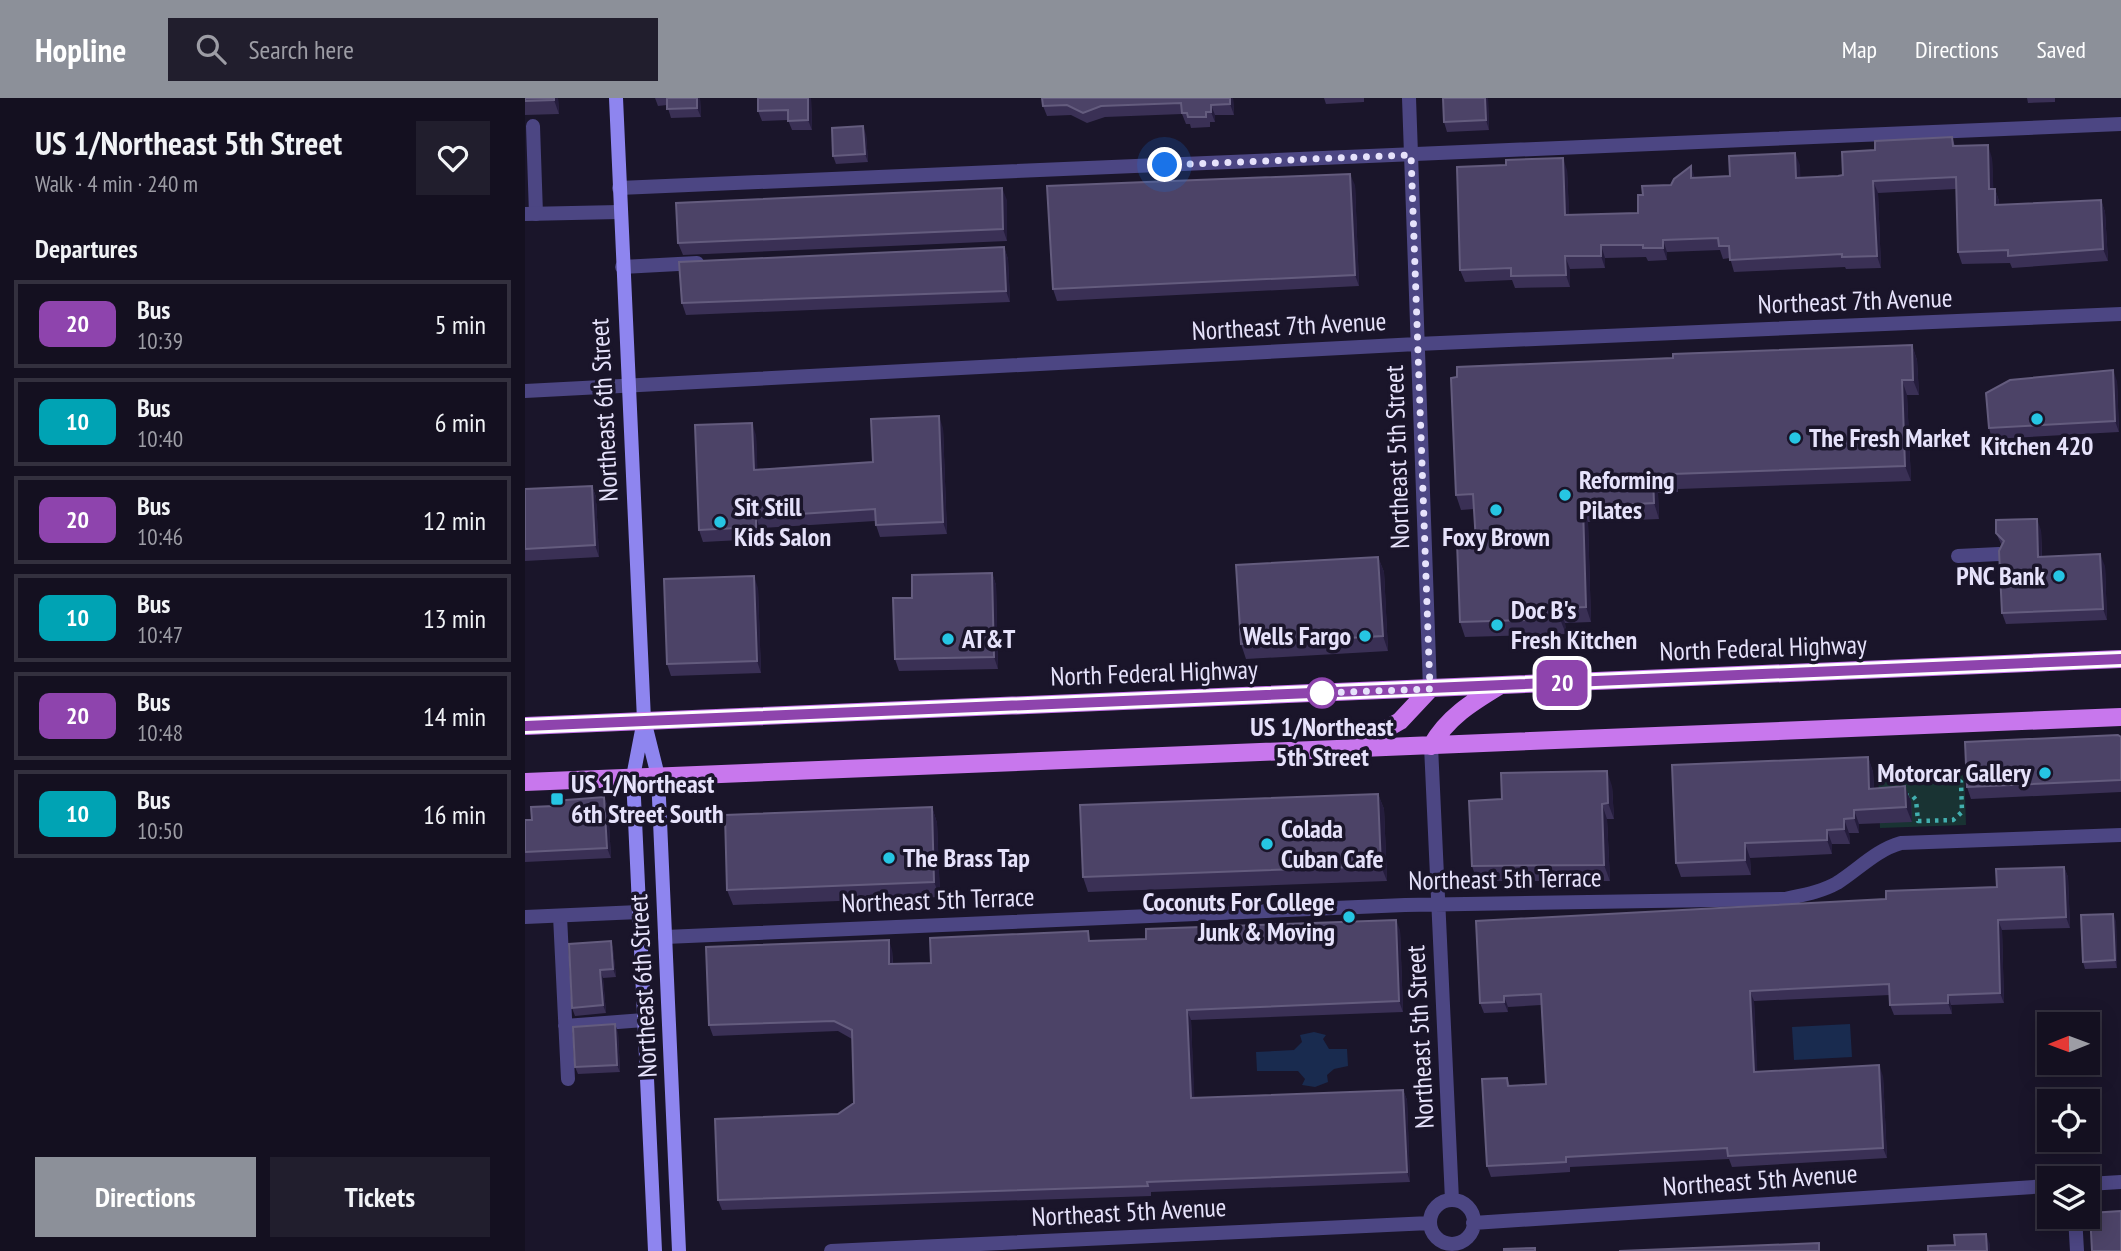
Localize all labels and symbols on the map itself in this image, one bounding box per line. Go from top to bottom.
your location [1147,147,1182,182]
street label: Northeast 7th Avenue [1757,281,1953,320]
street label: Northeast 7th Avenue [1191,304,1387,347]
street label: Northeast 6th Street [582,317,625,503]
street label: Northeast 5th Street [1377,365,1416,549]
marker: Kitchen 420 [2029,411,2045,427]
place label: The Fresh Market [1809,421,1970,454]
place label: Kitchen 420 [1980,429,2094,462]
marker: The Fresh Market [1787,430,1803,446]
place label: Reforming Pilates [1579,463,1675,526]
marker: Reforming Pilates [1557,487,1573,503]
place label: Sit Still Kids Salon [734,490,831,553]
marker: Foxy Brown [1488,502,1504,518]
marker: Sit Still Kids Salon [712,514,728,530]
place label: Foxy Brown [1442,520,1550,553]
place label: PNC Bank [1956,559,2045,592]
marker: PNC Bank [2051,568,2067,584]
place label: Doc B's Fresh Kitchen [1511,593,1637,656]
marker: Doc B's Fresh Kitchen [1489,617,1505,633]
place label: Wells Fargo [1242,619,1351,652]
place label: AT&T [961,622,1016,655]
street label: North Federal Highway [1659,627,1867,668]
marker: Wells Fargo [1357,628,1373,644]
marker: AT&T [940,631,956,647]
street label: North Federal Highway [1050,652,1258,693]
line badge: 20 [1531,660,1593,706]
marker: US 1/Northeast 5th Street [1307,678,1337,708]
place label: US 1/Northeast 5th Street [1250,710,1394,773]
place label: Motorcar Gallery [1877,756,2032,789]
marker: Motorcar Gallery [2037,765,2053,781]
place label: US 1/Northeast 6th Street South [571,767,724,830]
marker: US 1/Northeast 6th Street South [549,791,565,807]
place label: Colada Cuban Cafe [1281,812,1384,875]
marker: Colada Cuban Cafe [1259,836,1275,852]
place label: The Brass Tap [903,841,1030,874]
marker: The Brass Tap [881,850,897,866]
street label: Northeast 5th Terrace [1408,860,1602,897]
street label: Northeast 5th Terrace [841,880,1035,919]
place label: Coconuts For College Junk & Moving [1142,885,1335,948]
street label: Northeast 6th Street [621,893,664,1079]
marker: Coconuts For College Junk & Moving [1341,909,1357,925]
street label: Northeast 5th Street [1398,944,1441,1130]
north arrow [2037,1012,2100,1074]
street label: Northeast 5th Avenue [1662,1156,1858,1203]
street label: Northeast 5th Avenue [1031,1190,1227,1233]

